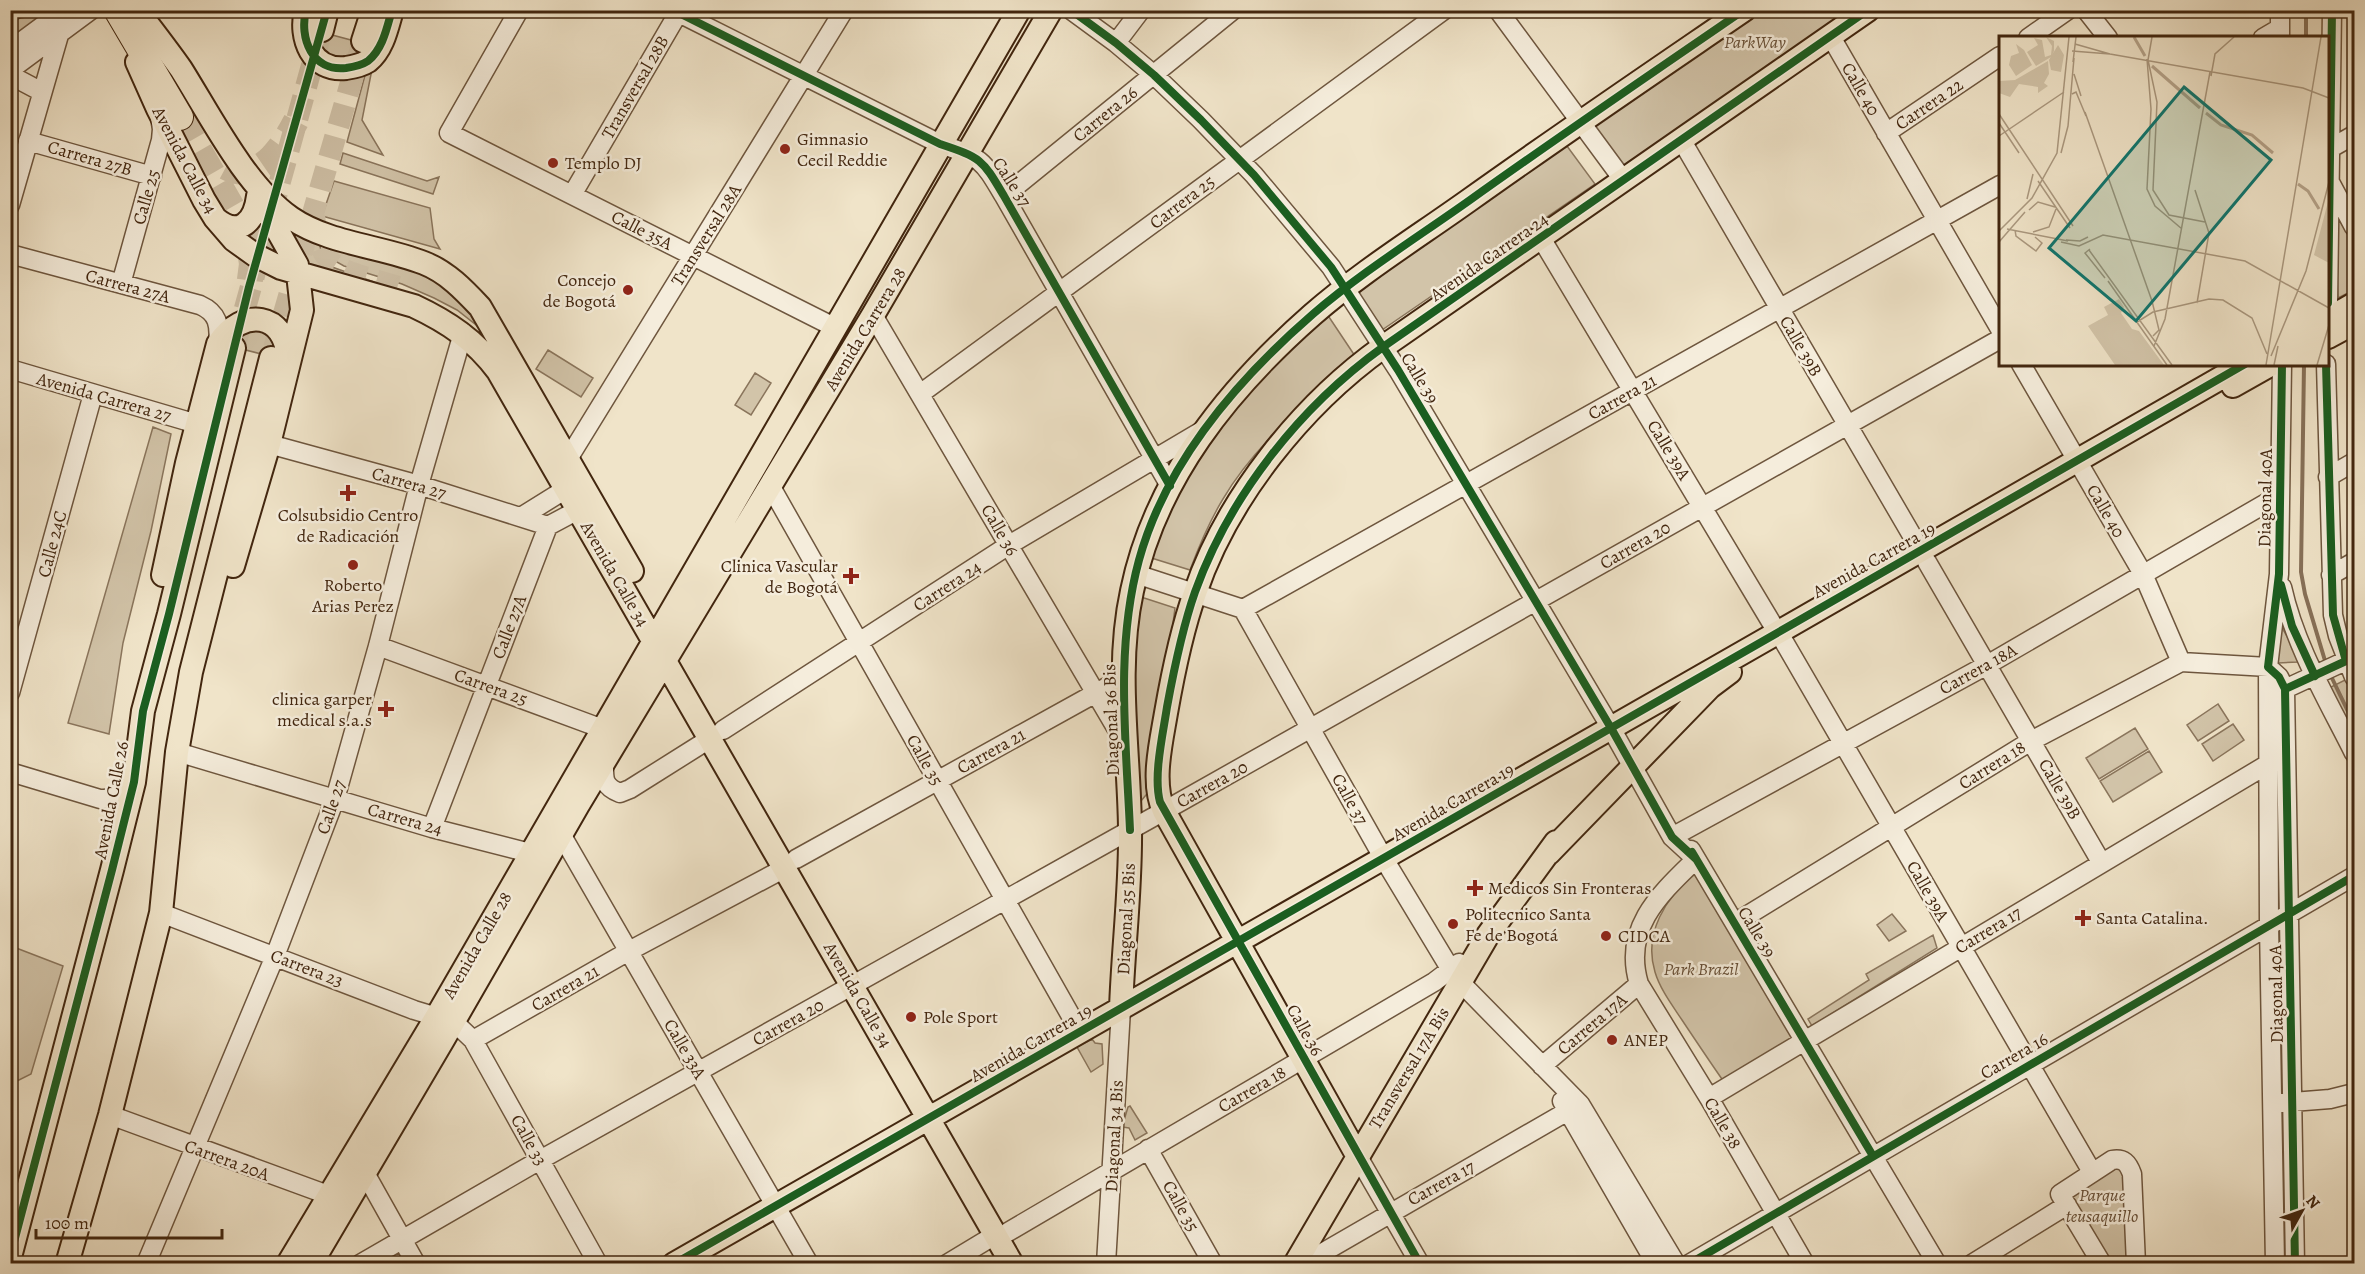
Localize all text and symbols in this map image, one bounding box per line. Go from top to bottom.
park label: ParkWay [1724,30,1786,54]
street label: Transversal 28B [596,31,674,143]
inset map [1999,36,2329,366]
street label: Calle 40 [1836,58,1886,120]
street label: Carrera 22 [1890,72,1968,136]
street label: Carrera 26 [1068,80,1142,148]
street label: Avenida Calle 34 [146,101,223,218]
place label: Gimnasio Cecil Reddie [797,127,888,172]
street label: Carrera 27B [45,134,135,182]
marker: Gimnasio Cecil Reddie [778,142,792,156]
place label: Templo DJ [565,151,642,175]
street label: Calle 37 [987,152,1037,212]
marker: Templo DJ [546,156,560,170]
street label: Calle 25 [127,167,165,227]
street label: Carrera 25 [1144,169,1220,235]
street label: Transversal 28A [665,179,747,290]
street label: Calle 35A [607,204,677,256]
street label: Avenida Carrera 24 [1424,207,1553,307]
street label: Carrera 27A [83,263,173,309]
street label: Avenida Carrera 28 [818,263,911,396]
place label: Concejo de Bogotá [543,268,617,313]
marker: Concejo de Bogotá [621,283,635,297]
street label: Calle 39B [1774,311,1828,381]
street label: Calle 39 [1395,348,1445,408]
street label: Avenida Carrera 27 [33,366,174,428]
street label: Carrera 21 [1584,368,1660,426]
street label: Calle 39A [1642,415,1697,485]
street label: Diagonal 40A [2252,448,2278,547]
street label: Carrera 27 [369,461,449,505]
street label: Calle 40 [2081,480,2131,542]
marker: Colsubsidio Centro de Radicación [339,484,357,502]
street label: Calle 36 [976,500,1024,560]
place label: Colsubsidio Centro de Radicación [278,503,418,548]
street label: Calle 24C [32,508,72,580]
street label: Carrera 20 [1595,515,1675,575]
street label: Avenida Calle 34 [575,516,655,631]
street label: Avenida Carrera 19 [1807,516,1940,604]
place label: Clinica Vascular de Bogotá [721,554,839,599]
street label: Carrera 24 [908,555,986,617]
marker: Roberto Arias Perez [346,558,360,572]
marker: Clinica Vascular de Bogotá [842,567,860,585]
place label: Roberto Arias Perez [311,573,394,618]
street label: Calle 27A [486,591,532,662]
street label: Carrera 18A [1935,638,2022,700]
street label: Carrera 25 [451,663,531,711]
street label: Diagonal 36 Bis [1097,663,1125,777]
place label: clinica garper medical s.a.s [272,687,372,732]
marker: clinica garper medical s.a.s [377,700,395,718]
street label: Carrera 21 [953,722,1029,780]
street label: Calle 35 [901,730,949,790]
street label: Carrera 18 [1954,735,2030,795]
street label: Avenida Calle 26 [88,739,134,862]
street label: Calle 39B [2033,754,2087,824]
street label: Carrera 20 [1172,755,1252,813]
street label: Avenida Carrera 19 [1387,757,1518,847]
street label: Calle 37 [1326,769,1374,829]
street label: Calle 27 [311,776,352,837]
street label: Carrera 24 [365,797,445,841]
street label: Calle 39A [1901,856,1955,926]
street label: Diagonal 35 Bis [1111,862,1141,976]
place label: Medicos Sin Fronteras [1488,876,1651,900]
marker: Medicos Sin Fronteras [1466,879,1484,897]
street label: Avenida Calle 28 [436,887,517,1004]
street label: Carrera 17 [1950,901,2026,959]
place label: Politecnico Santa Fe de Bogotá [1465,902,1591,947]
street label: Calle 39 [1732,902,1782,962]
place label: Santa Catalina. [2096,906,2209,930]
marker: Santa Catalina. [2074,909,2092,927]
marker: Politecnico Santa Fe de Bogotá [1446,917,1460,931]
place label: CIDCA [1618,924,1671,948]
marker: CIDCA [1599,929,1613,943]
street label: Avenida Calle 34 [818,937,898,1052]
street label: Carrera 23 [267,943,347,993]
street label: Diagonal 40A [2263,944,2289,1043]
park label: Park Brazil [1663,957,1739,981]
street label: Carrera 21 [527,959,603,1017]
street label: Carrera 17A [1552,987,1632,1060]
street label: Carrera 20 [748,993,828,1051]
street label: Avenida Carrera 19 [965,998,1096,1088]
street label: Calle 36 [1281,1000,1329,1060]
street label: Transversal 17A Bis [1363,1002,1455,1134]
place label: Pole Sport [923,1005,998,1029]
marker: Pole Sport [904,1010,918,1024]
street label: Calle 33A [658,1015,712,1084]
street label: Carrera 16 [1976,1027,2052,1085]
place label: ANEP [1623,1028,1668,1052]
marker: ANEP [1605,1033,1619,1047]
street label: Carrera 18 [1214,1060,1290,1118]
street label: Diagonal 34 Bis [1099,1079,1129,1193]
street label: Calle 38 [1699,1093,1747,1153]
street label: Calle 33 [505,1110,553,1170]
street label: Carrera 20A [181,1134,273,1187]
street label: Carrera 17 [1403,1154,1479,1211]
street label: Calle 35 [1157,1176,1205,1236]
north arrow [2272,1181,2332,1241]
park label: Parque teusaquillo [2066,1183,2138,1228]
text: N [2301,1190,2325,1214]
scale bar [36,1202,222,1240]
text: 100 m [45,1211,89,1235]

